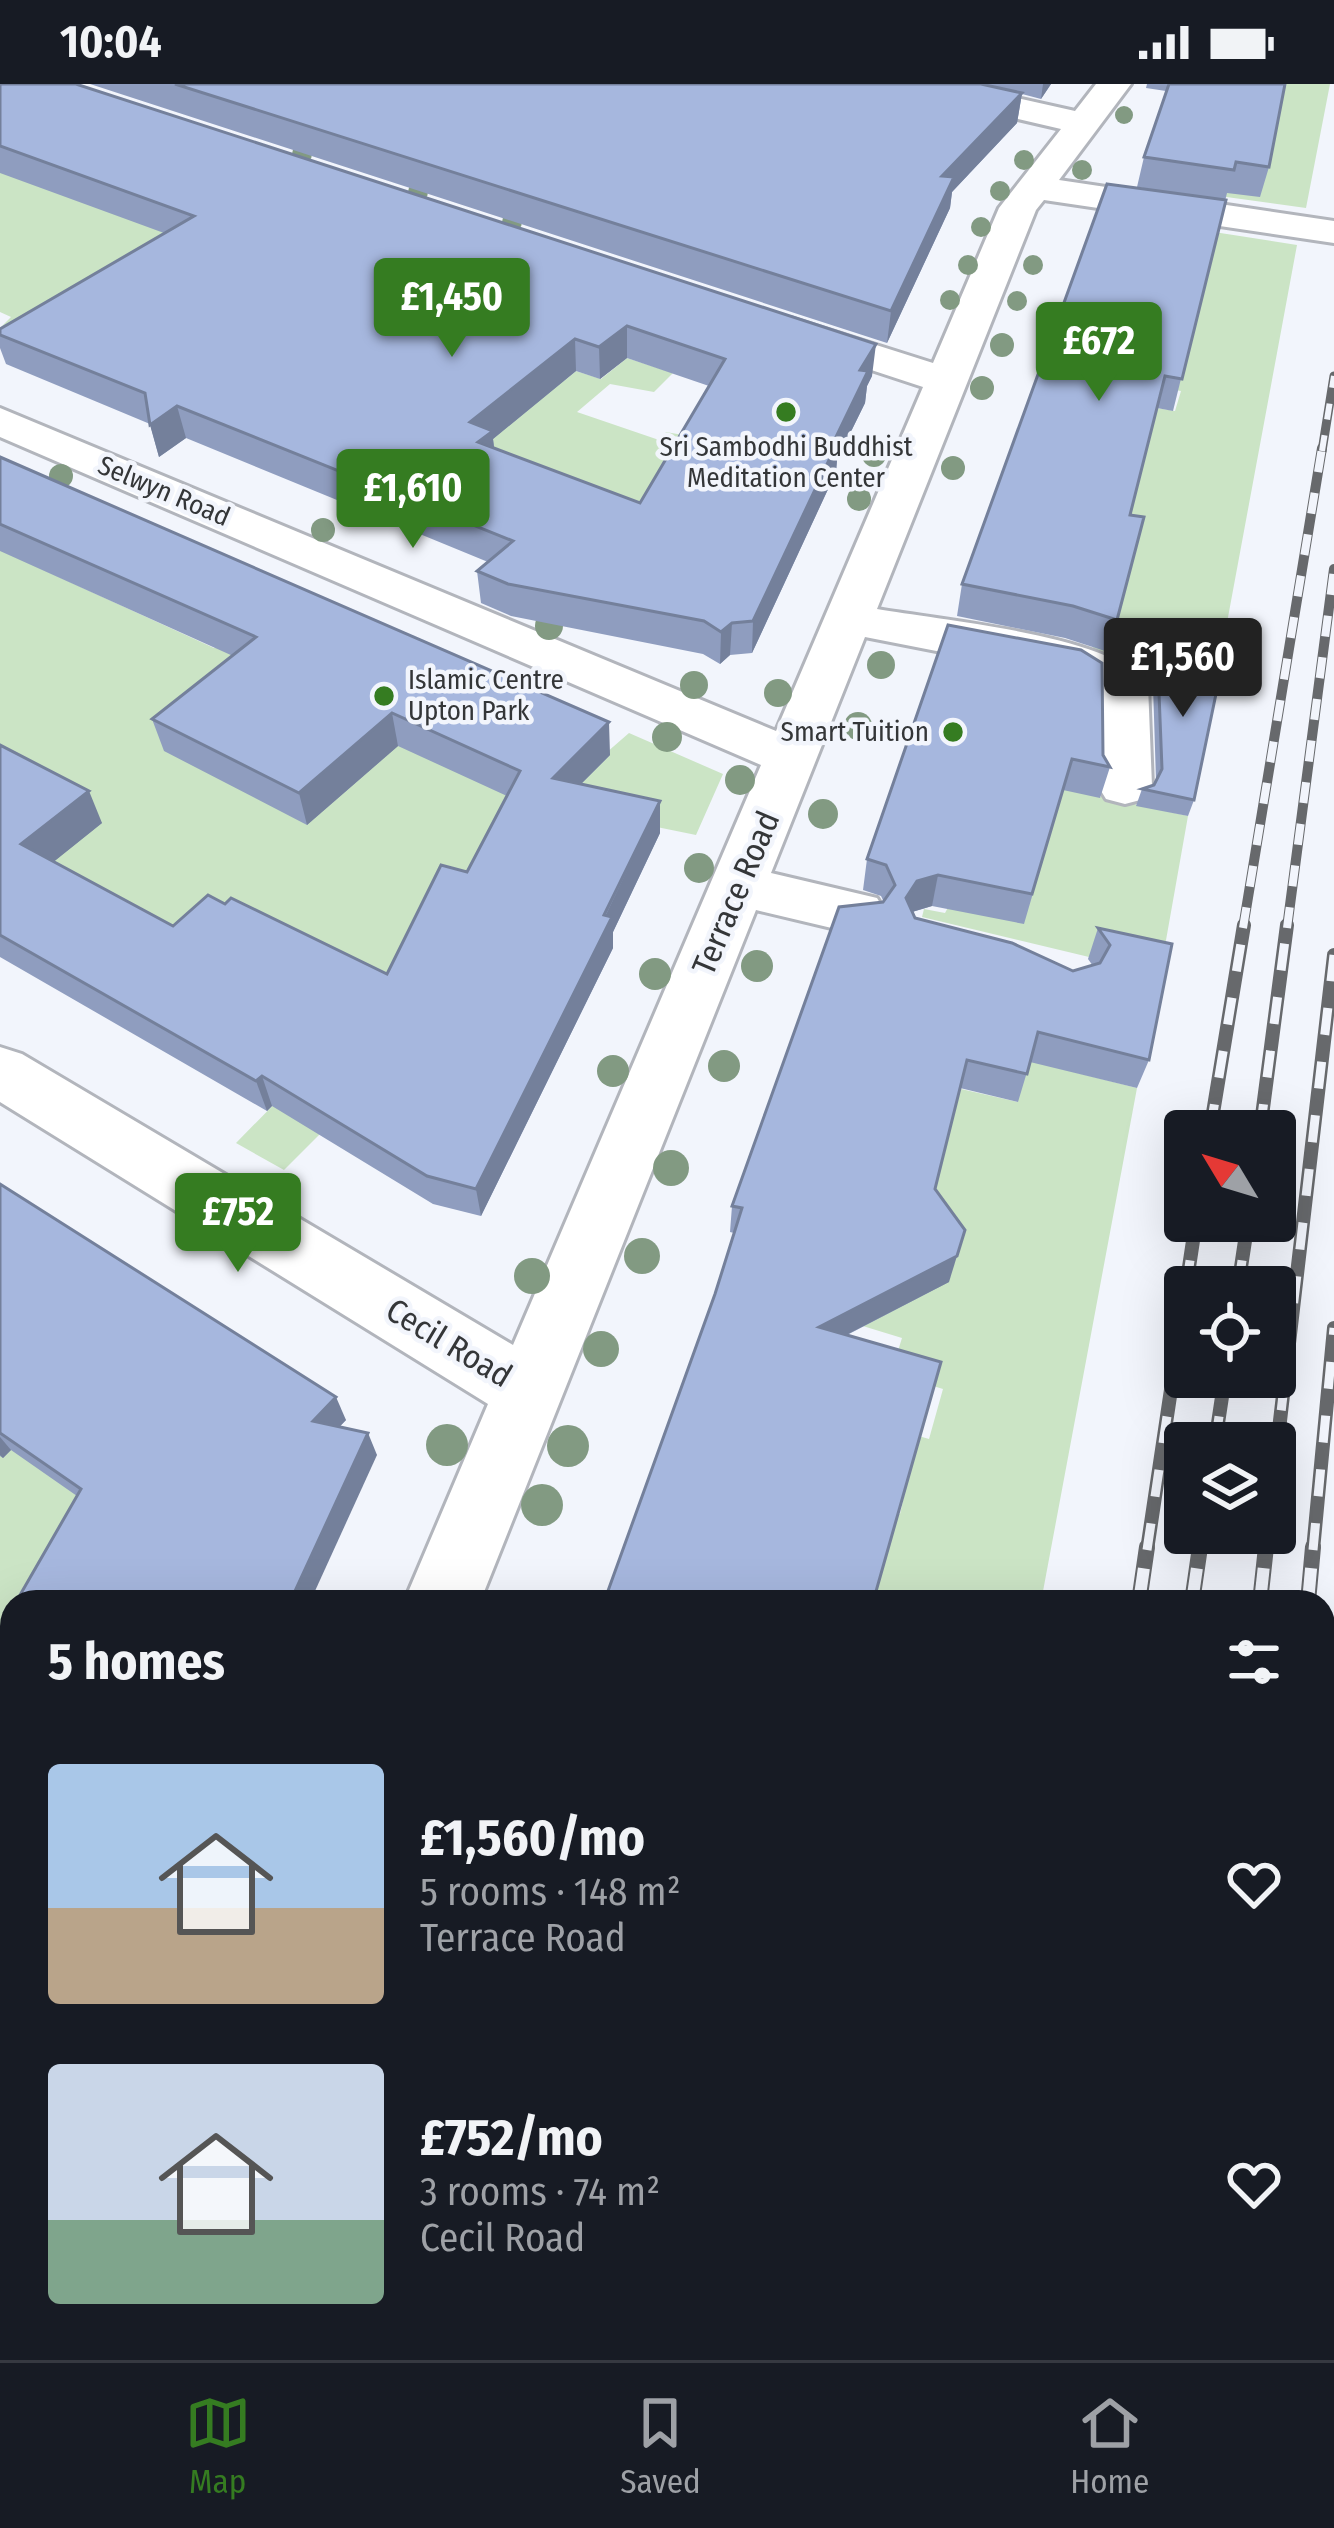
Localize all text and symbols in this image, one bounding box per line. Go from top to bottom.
text: 10:04 [60,15,162,69]
pin: £1,450 [354,258,550,360]
text: £1,450 [401,274,503,320]
pin: £672 [1028,302,1170,404]
text: £672 [1063,318,1135,364]
marker: Sri Sambodhi Buddhist Meditation Center [773,399,799,425]
place label: Sri Sambodhi Buddhist Meditation Center [660,431,913,494]
street label: Selwyn Road [93,449,235,533]
pin: £1,610 [315,449,511,551]
text: £1,610 [364,465,462,511]
pin: £1,560 [1085,618,1281,720]
text: £1,560 [1131,634,1235,680]
place label: Islamic Centre Upton Park [408,664,564,727]
marker: Islamic Centre Upton Park [371,683,397,709]
place label: Smart Tuition [781,716,929,748]
marker: Smart Tuition [940,719,966,745]
street label: Terrace Road [684,805,788,981]
north arrow [1164,1110,1296,1242]
map controls [1164,1110,1296,1554]
pin: £752 [167,1173,309,1275]
text: £752 [202,1189,274,1235]
button: locate [1164,1266,1296,1398]
street label: Cecil Road [379,1290,519,1396]
button: layers [1164,1422,1296,1554]
icon: filters [1221,1629,1287,1695]
text: 5 homes [48,1631,225,1693]
text: £1,560/mo [420,1807,645,1869]
icon: home [144,1812,288,1956]
icon: heart [1221,1851,1287,1917]
text: 5 rooms · 148 m² [420,1869,681,1915]
text: Terrace Road [420,1915,626,1961]
text: £752/mo [420,2107,603,2169]
icon: home [144,2112,288,2256]
icon: heart [1221,2151,1287,2217]
text: 3 rooms · 74 m² [420,2169,660,2215]
text: Cecil Road [420,2215,585,2261]
tab: Map [185,2390,251,2502]
tab: Saved [620,2390,701,2502]
tab: Home [1070,2390,1149,2502]

